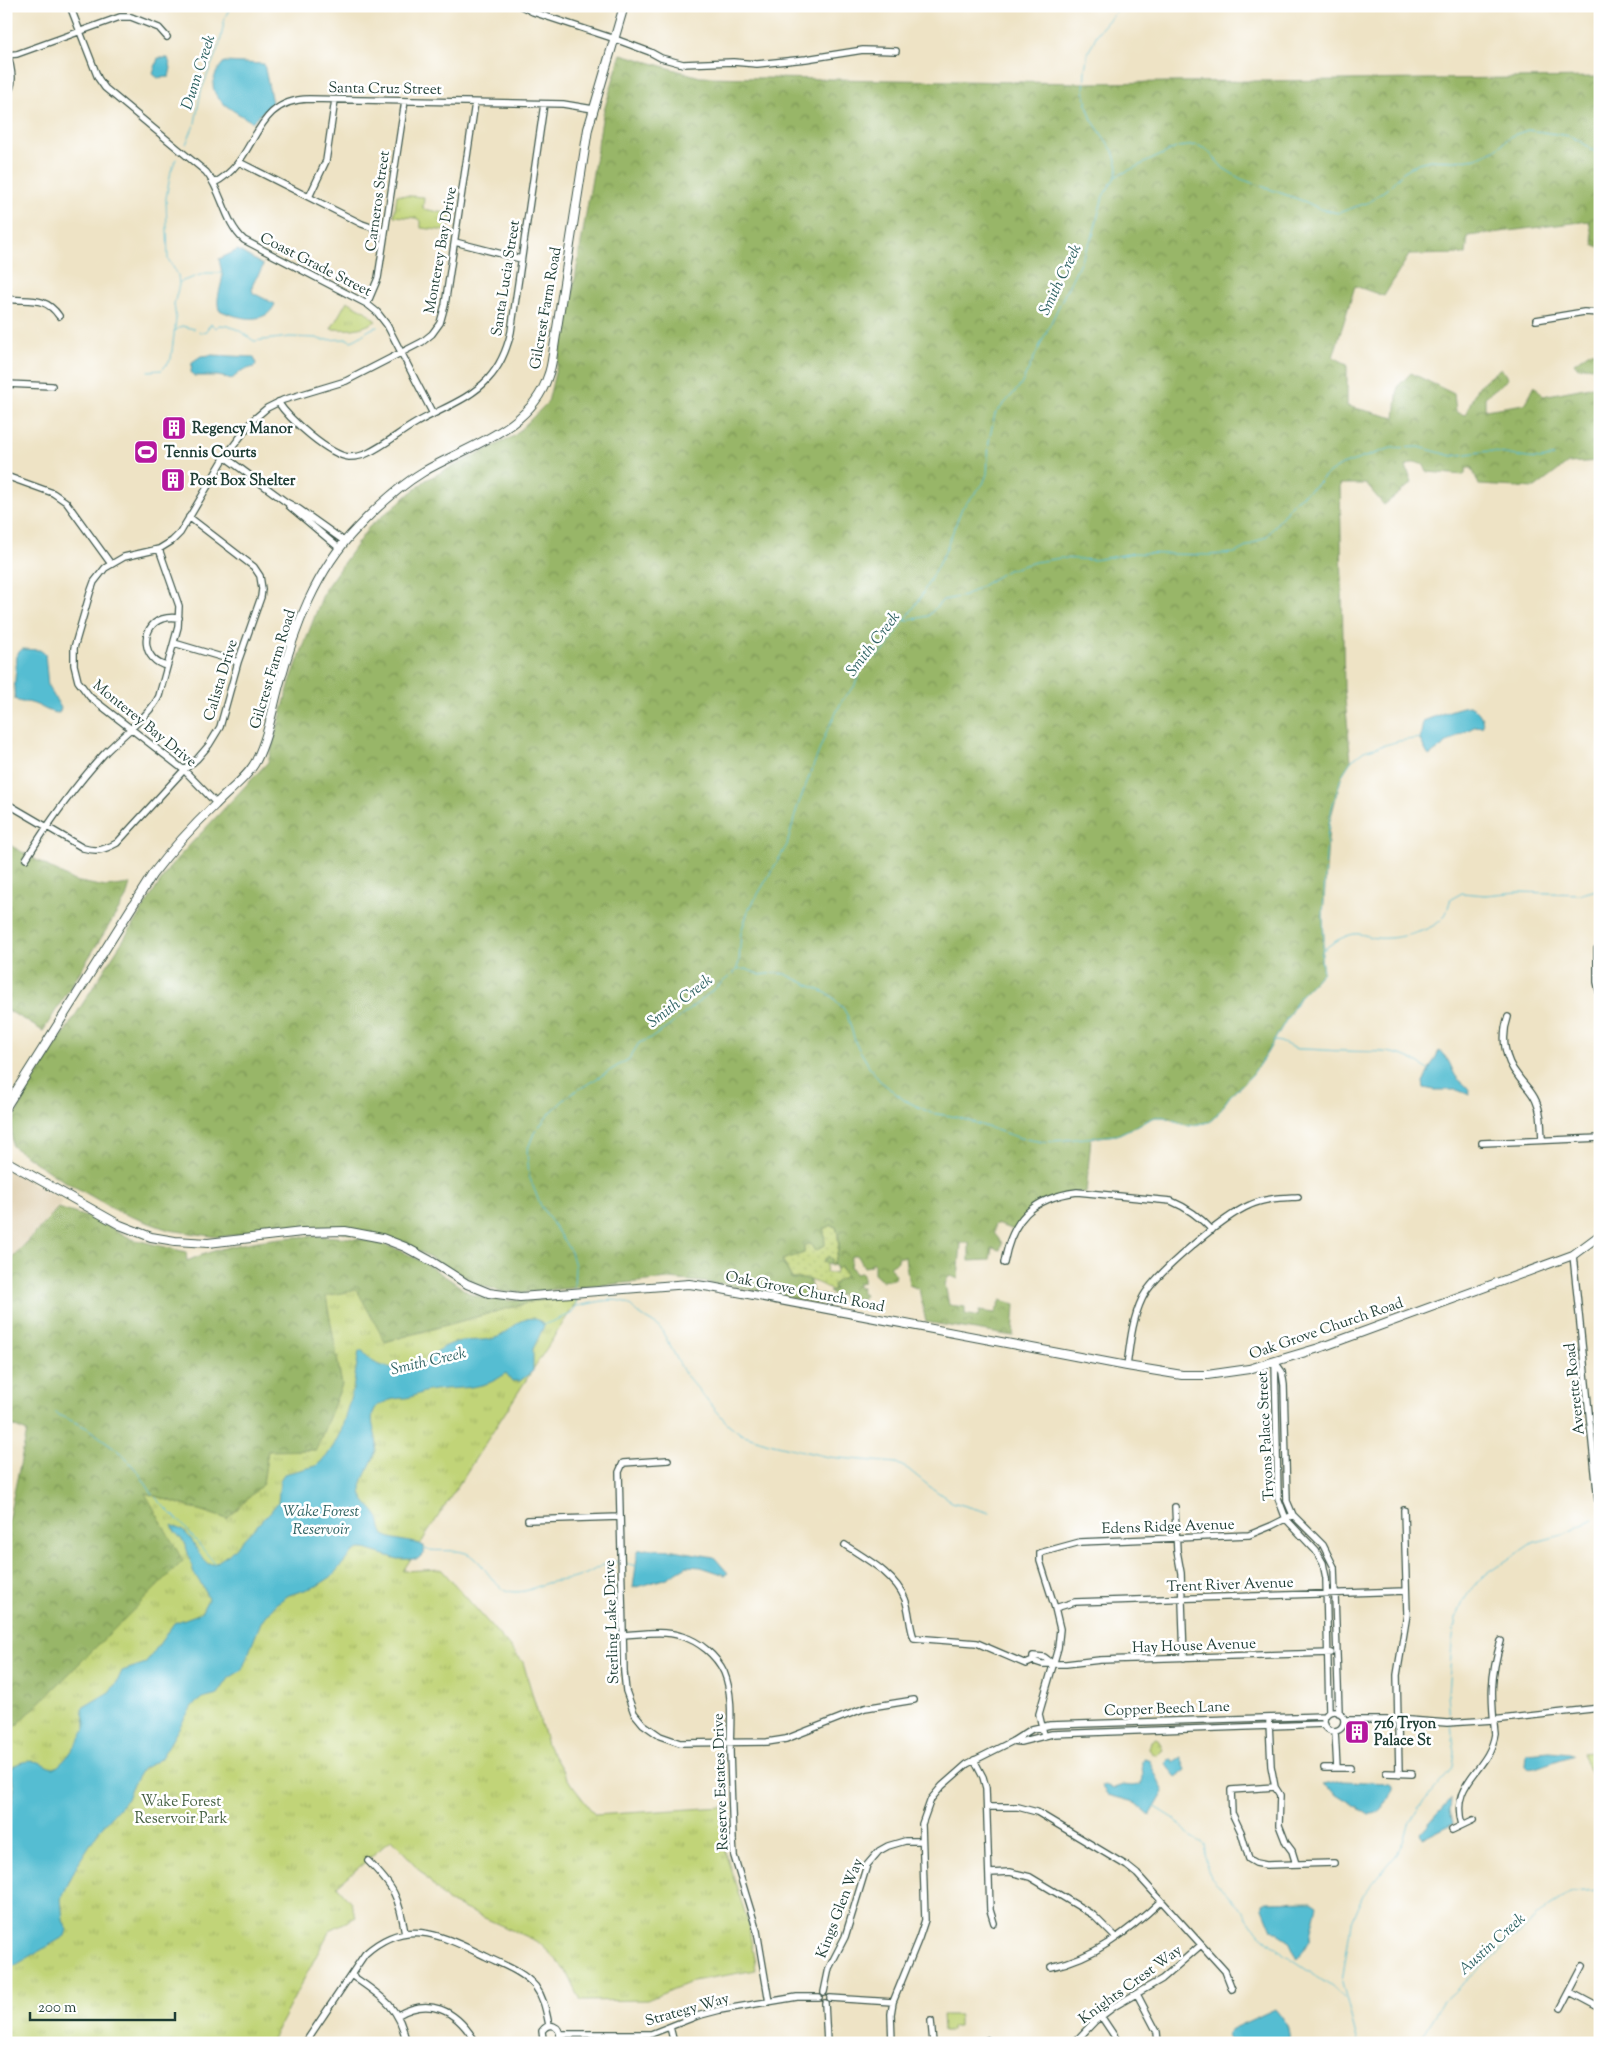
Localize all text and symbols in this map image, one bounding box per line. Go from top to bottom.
water label: Dunn Creek [176,32,222,113]
street label: Santa Cruz Street [328,78,442,101]
street label: Carneros Street [361,149,396,253]
street label: Monterey Bay Drive [420,185,463,315]
street label: Santa Lucia Street [487,219,526,338]
street label: Coast Grade Street [256,228,375,303]
water label: Smith Creek [1034,241,1088,320]
street label: Gilcrest Farm Road [525,245,568,371]
building icon: Regency Manor [161,415,187,441]
place label: Regency Manor [192,419,293,440]
sports icon: Tennis Courts [133,439,159,465]
place label: Tennis Courts [164,443,257,464]
building icon: Post Box Shelter [160,467,186,493]
place label: Post Box Shelter [190,471,296,492]
street label: Gilcrest Farm Road [245,607,302,732]
water label: Smith Creek [841,607,907,682]
street label: Calista Drive [199,637,244,724]
street label: Monterey Bay Drive [87,676,201,773]
water label: Smith Creek [643,970,718,1034]
street label: Oak Grove Church Road [723,1267,887,1318]
street label: Oak Grove Church Road [1247,1293,1407,1366]
street label: Averette Road [1560,1341,1591,1436]
water label: Smith Creek [389,1343,468,1382]
street label: Tryons Palace Street [1253,1370,1280,1501]
water label: Wake Forest Reservoir [283,1501,360,1542]
street label: Edens Ridge Avenue [1101,1515,1235,1540]
street label: Sterling Lake Drive [600,1559,625,1684]
street label: Trent River Avenue [1166,1573,1294,1598]
street label: Hay House Avenue [1132,1634,1256,1659]
street label: Copper Beech Lane [1104,1697,1230,1722]
street label: Reserve Estates Drive [709,1713,734,1851]
place label: 716 Tryon Palace St [1374,1714,1437,1752]
building icon: 716 Tryon Palace St [1344,1719,1370,1745]
park label: Wake Forest Reservoir Park [134,1792,228,1830]
street label: Kings Glen Way [812,1855,869,1962]
water label: Austin Creek [1454,1908,1531,1981]
street label: Knights Crest Way [1075,1940,1187,2030]
street label: Strategy Way [643,1988,732,2032]
scale bar [30,1989,175,2021]
text: 200 m [38,1998,77,2019]

